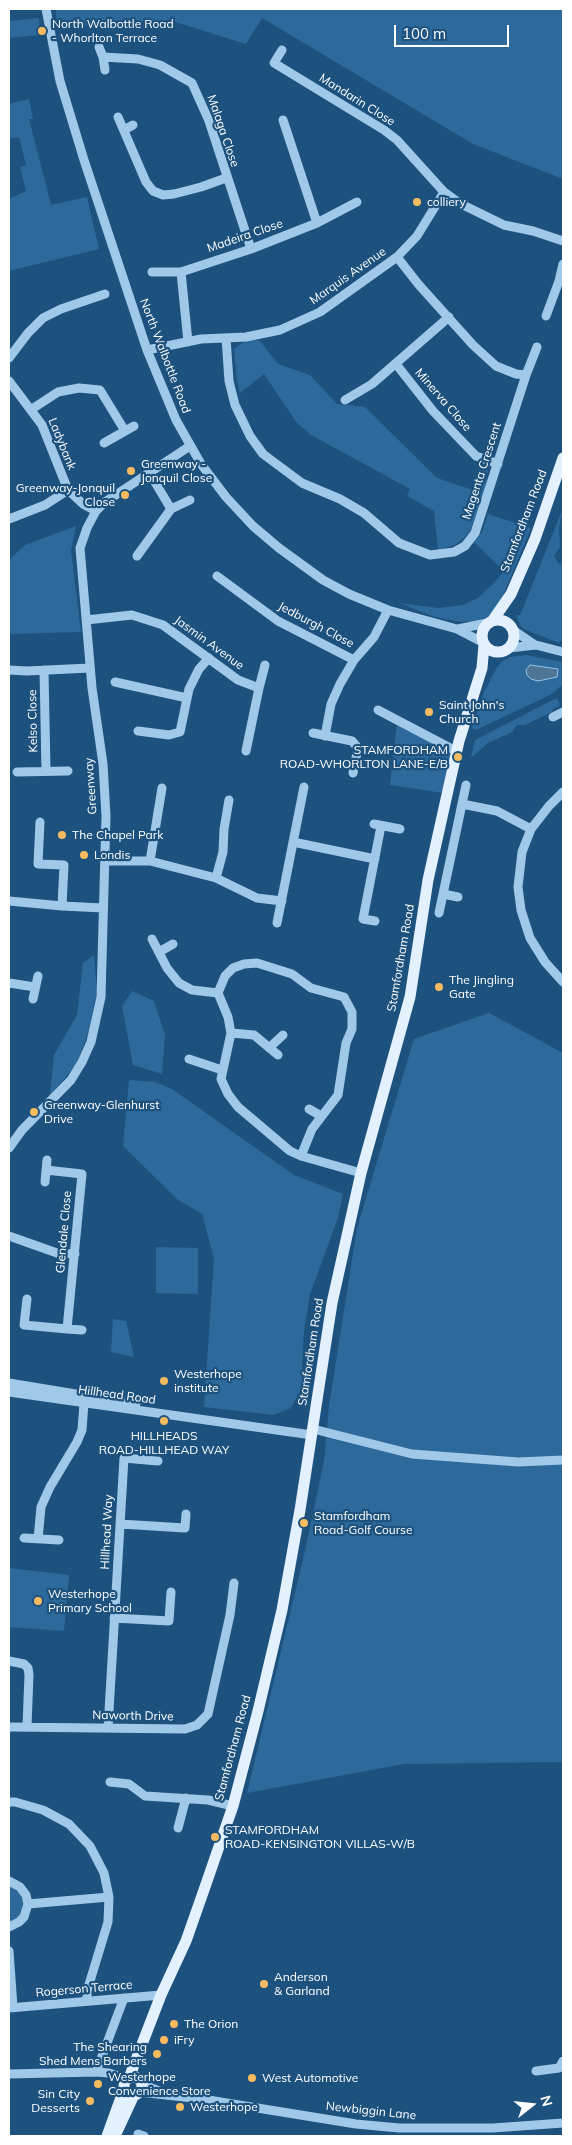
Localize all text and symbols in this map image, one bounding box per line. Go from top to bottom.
scale bar [397,15,512,47]
place label: North Walbottle Road - Whorlton Terrace [52,17,174,45]
text: 100 m [402,24,446,43]
marker: North Walbottle Road - Whorlton Terrace [36,25,48,37]
street label: Mandarin Close [316,71,398,129]
street label: Malaga Close [204,93,242,169]
place label: colliery [427,195,466,209]
marker: colliery [411,196,423,208]
street label: Madeira Close [205,216,285,256]
street label: Marquis Avenue [307,244,389,308]
street label: North Walbottle Road [136,297,194,415]
street label: Minerva Close [412,366,474,434]
street label: Ladybank [45,416,79,472]
street label: Magenta Crescent [459,421,505,521]
place label: Greenway - Jonquil Close [141,457,212,485]
marker: Greenway - Jonquil Close [125,465,137,477]
street label: Stamfordham Road [498,468,550,574]
place label: Greenway-Jonquil Close [16,481,115,509]
marker: Greenway-Jonquil Close [119,489,131,501]
street label: Jedburgh Close [276,599,356,651]
street label: Jasmin Avenue [171,613,247,673]
street label: Kelso Close [25,689,41,753]
place label: Saint John's Church [439,698,504,726]
marker: Saint John's Church [423,706,435,718]
place label: STAMFORDHAM ROAD-WHORLTON LANE-E/B [280,743,448,771]
marker: STAMFORDHAM ROAD-WHORLTON LANE-E/B [452,751,464,763]
street label: Greenway [82,757,100,815]
place label: The Chapel Park [72,828,163,842]
marker: The Chapel Park [56,829,68,841]
place label: Londis [94,848,130,862]
marker: Londis [78,849,90,861]
street label: Stamfordham Road [384,903,418,1013]
place label: The Jingling Gate [449,973,514,1001]
marker: The Jingling Gate [433,981,445,993]
place label: Greenway-Glenhurst Drive [44,1098,159,1126]
marker: Greenway-Glenhurst Drive [28,1106,40,1118]
street label: Glendale Close [53,1190,75,1274]
street label: Stamfordham Road [295,1297,327,1407]
place label: Westerhope institute [174,1367,242,1395]
marker: Westerhope institute [158,1375,170,1387]
street label: Hillhead Road [77,1382,157,1408]
marker: HILLHEADS ROAD-HILLHEAD WAY [158,1415,170,1427]
place label: HILLHEADS ROAD-HILLHEAD WAY [99,1429,229,1457]
street label: Hillhead Way [98,1494,116,1570]
place label: Stamfordham Road-Golf Course [314,1509,413,1537]
marker: Stamfordham Road-Golf Course [298,1517,310,1529]
place label: Westerhope Primary School [48,1587,132,1615]
marker: Westerhope Primary School [32,1595,44,1607]
street label: Stamfordham Road [212,1694,254,1802]
street label: Naworth Drive [92,1708,174,1724]
place label: STAMFORDHAM ROAD-KENSINGTON VILLAS-W/B [225,1823,415,1851]
marker: STAMFORDHAM ROAD-KENSINGTON VILLAS-W/B [209,1831,221,1843]
place label: Anderson & Garland [274,1970,330,1998]
street label: Rogerson Terrace [35,1978,133,2000]
marker: Anderson & Garland [258,1978,270,1990]
place label: The Orion [184,2017,238,2031]
marker: The Orion [168,2018,180,2030]
place label: iFry [174,2033,195,2047]
marker: iFry [158,2034,170,2046]
place label: The Shearing Shed Mens Barbers [39,2040,147,2068]
marker: The Shearing Shed Mens Barbers [151,2048,163,2060]
place label: Westerhope Convenience Store [108,2070,211,2098]
place label: West Automotive [262,2071,358,2085]
marker: West Automotive [246,2072,258,2084]
marker: Westerhope Convenience Store [92,2078,104,2090]
north arrow [507,2080,557,2130]
place label: Sin City Desserts [31,2087,80,2115]
text: N [536,2093,557,2108]
marker: Sin City Desserts [84,2095,96,2107]
street label: Newbiggin Lane [325,2099,417,2123]
place label: Westerhope [190,2100,258,2114]
marker: Westerhope [174,2101,186,2113]

